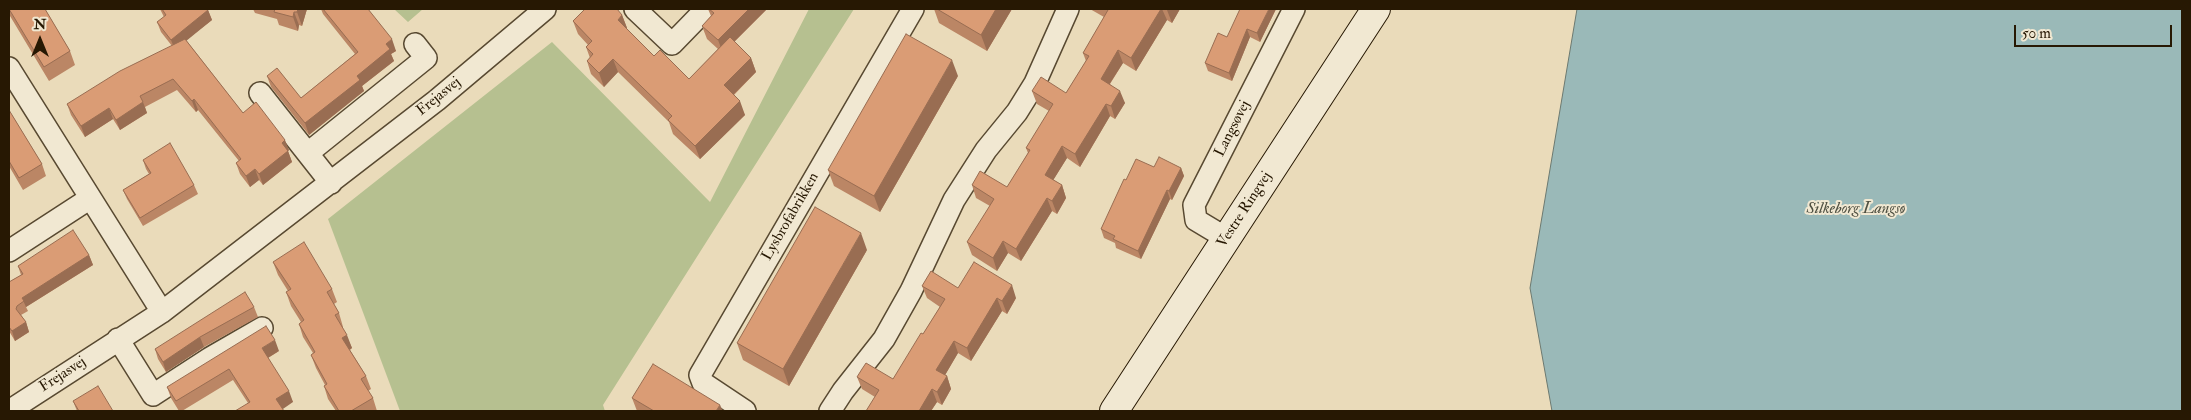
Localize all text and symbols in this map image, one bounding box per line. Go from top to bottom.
north arrow [15,15,65,65]
scale bar [2016,15,2174,47]
text: N [34,16,46,33]
text: 50 m [2022,24,2051,43]
street label: Frejasvej [413,74,465,120]
street label: Langsøvej [1211,98,1255,160]
street label: Vestre Ringvej [1214,169,1276,251]
street label: Lysbrofabrikken [759,170,823,264]
water label: Silkeborg Langsø [1806,200,1906,220]
street label: Frejasvej [36,353,90,397]

